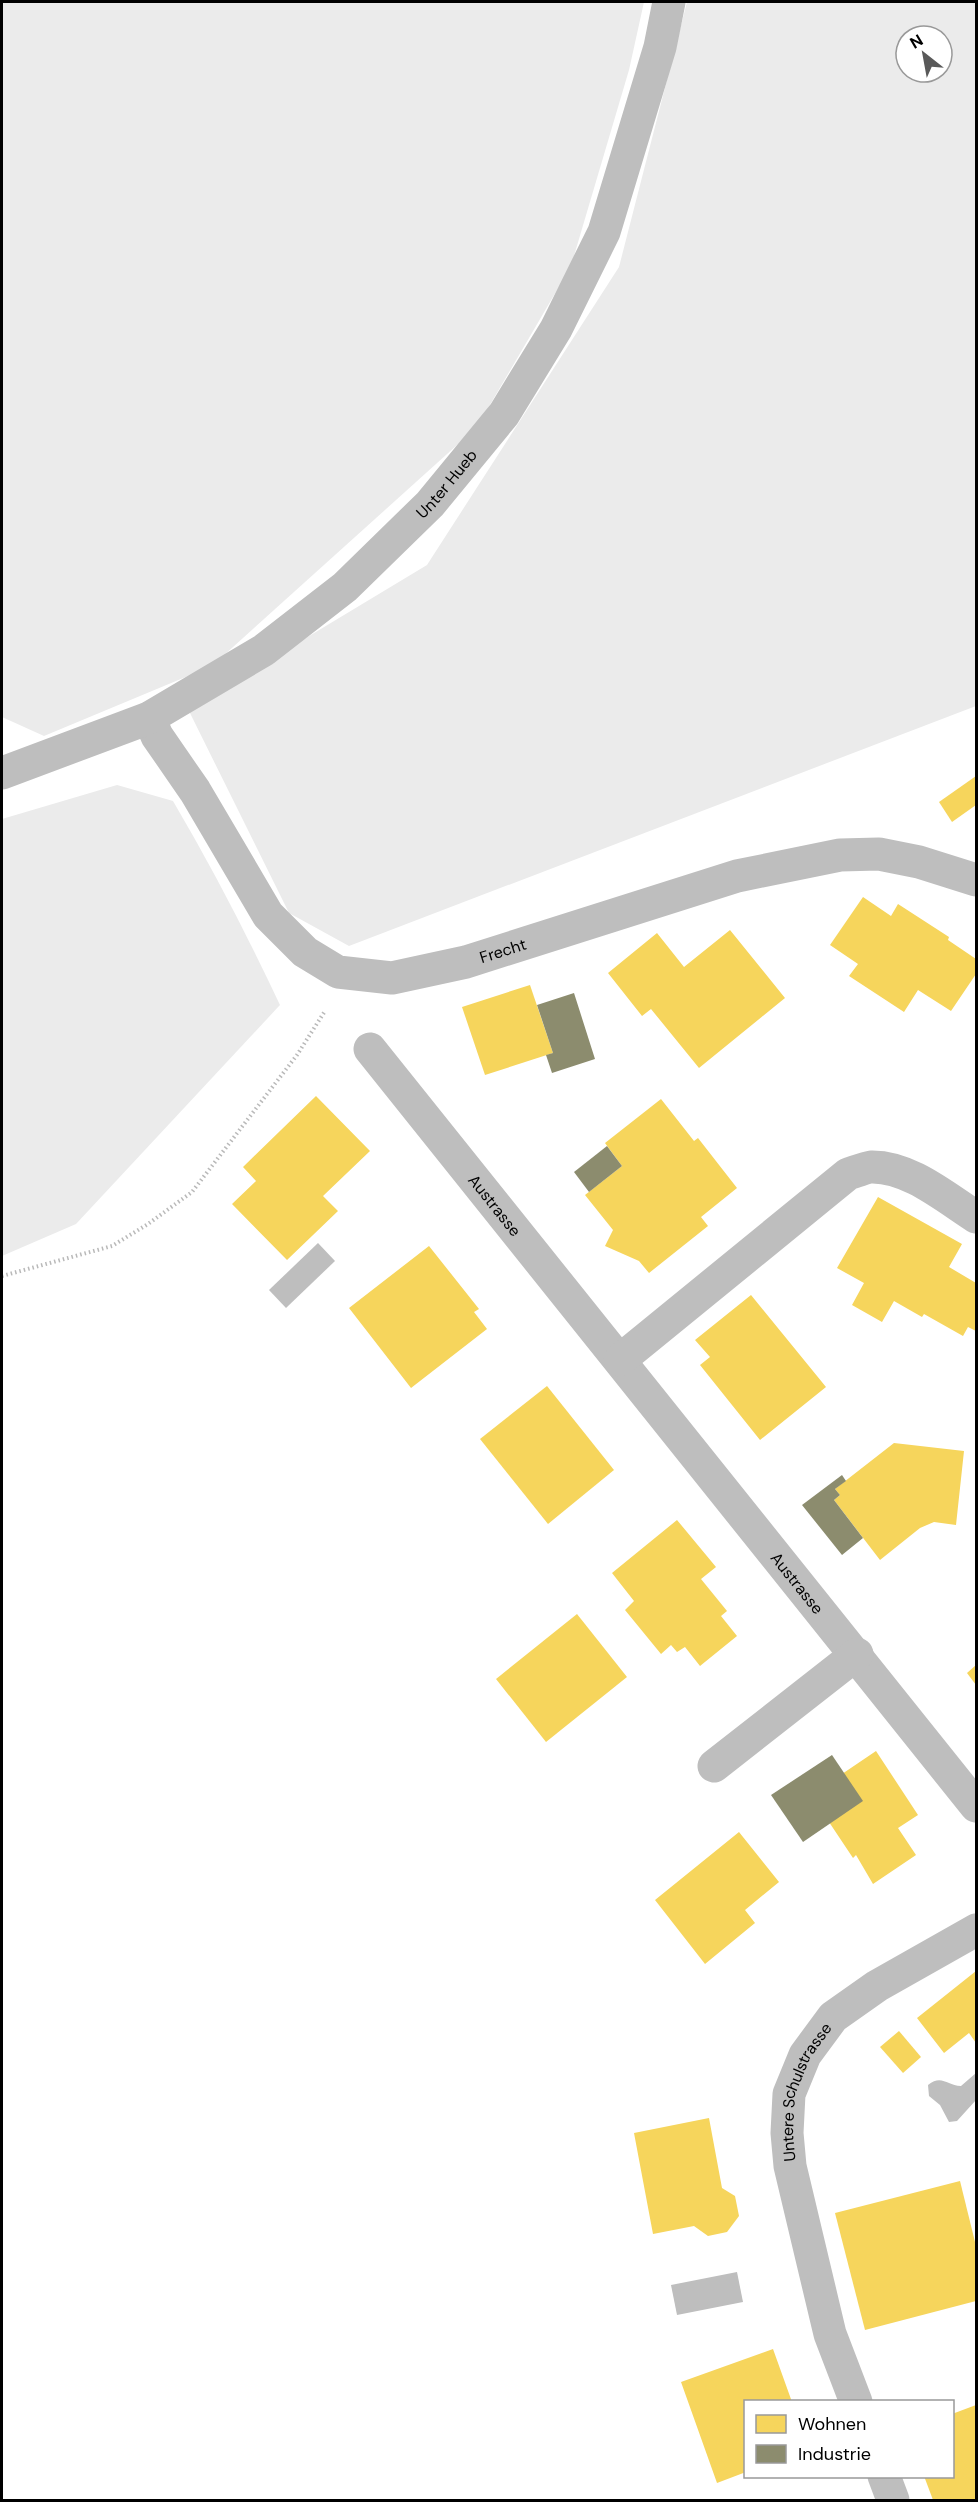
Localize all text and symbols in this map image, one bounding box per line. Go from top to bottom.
north arrow [894,24,954,84]
text: N [906,30,927,54]
street label: Unter Hueb [412,445,482,523]
street label: Frecht [477,934,529,968]
street label: Austrasse [463,1170,526,1241]
street label: Austrasse [766,1548,828,1619]
street label: Untere Schulstrasse [777,2018,836,2162]
legend [744,2400,954,2478]
text: Wohnen [798,2412,866,2436]
text: Industrie [798,2442,871,2466]

